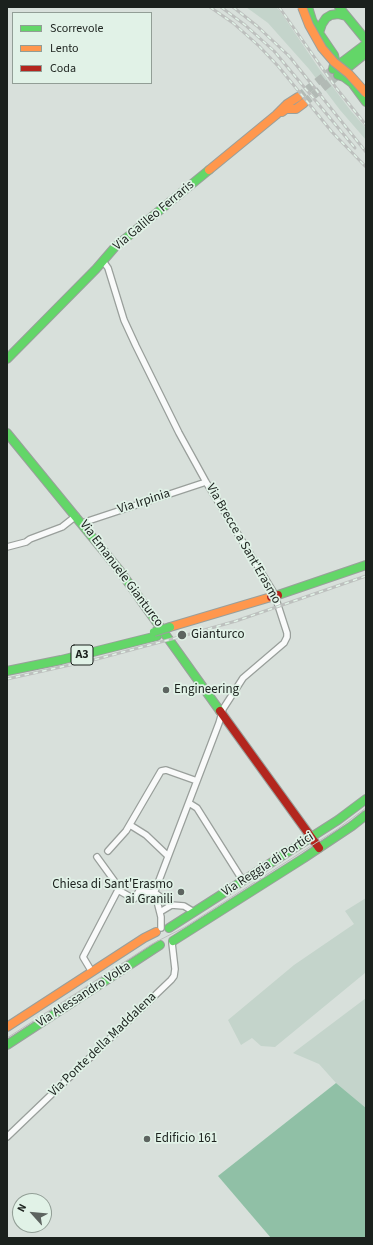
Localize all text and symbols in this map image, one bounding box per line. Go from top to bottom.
legend [12,12,152,84]
text: Scorrevole [50,20,103,37]
text: Lento [50,40,79,57]
text: Coda [50,60,76,77]
street label: Via Galileo Ferraris [110,178,198,254]
street label: Via Brecce a Sant'Erasmo [202,481,284,607]
street label: Via Irpinia [116,486,172,518]
street label: Via Emanuele Gianturco [76,518,166,630]
place label: Gianturco [191,627,244,643]
marker: Gianturco [176,629,188,641]
road number: A3 [71,645,93,665]
place label: Engineering [174,682,239,698]
marker: Engineering [161,685,171,695]
street label: Via Reggia di Portici [219,829,317,901]
place label: Chiesa di Sant'Erasmo ai Granili [52,877,173,908]
marker: Chiesa di Sant'Erasmo ai Granili [176,887,186,897]
street label: Via Alessandro Volta [34,959,134,1031]
street label: Via Ponte della Maddalena [46,990,160,1100]
place label: Edificio 161 [155,1131,217,1147]
marker: Edificio 161 [142,1134,152,1144]
north arrow [12,1193,52,1233]
text: N [13,1201,30,1214]

